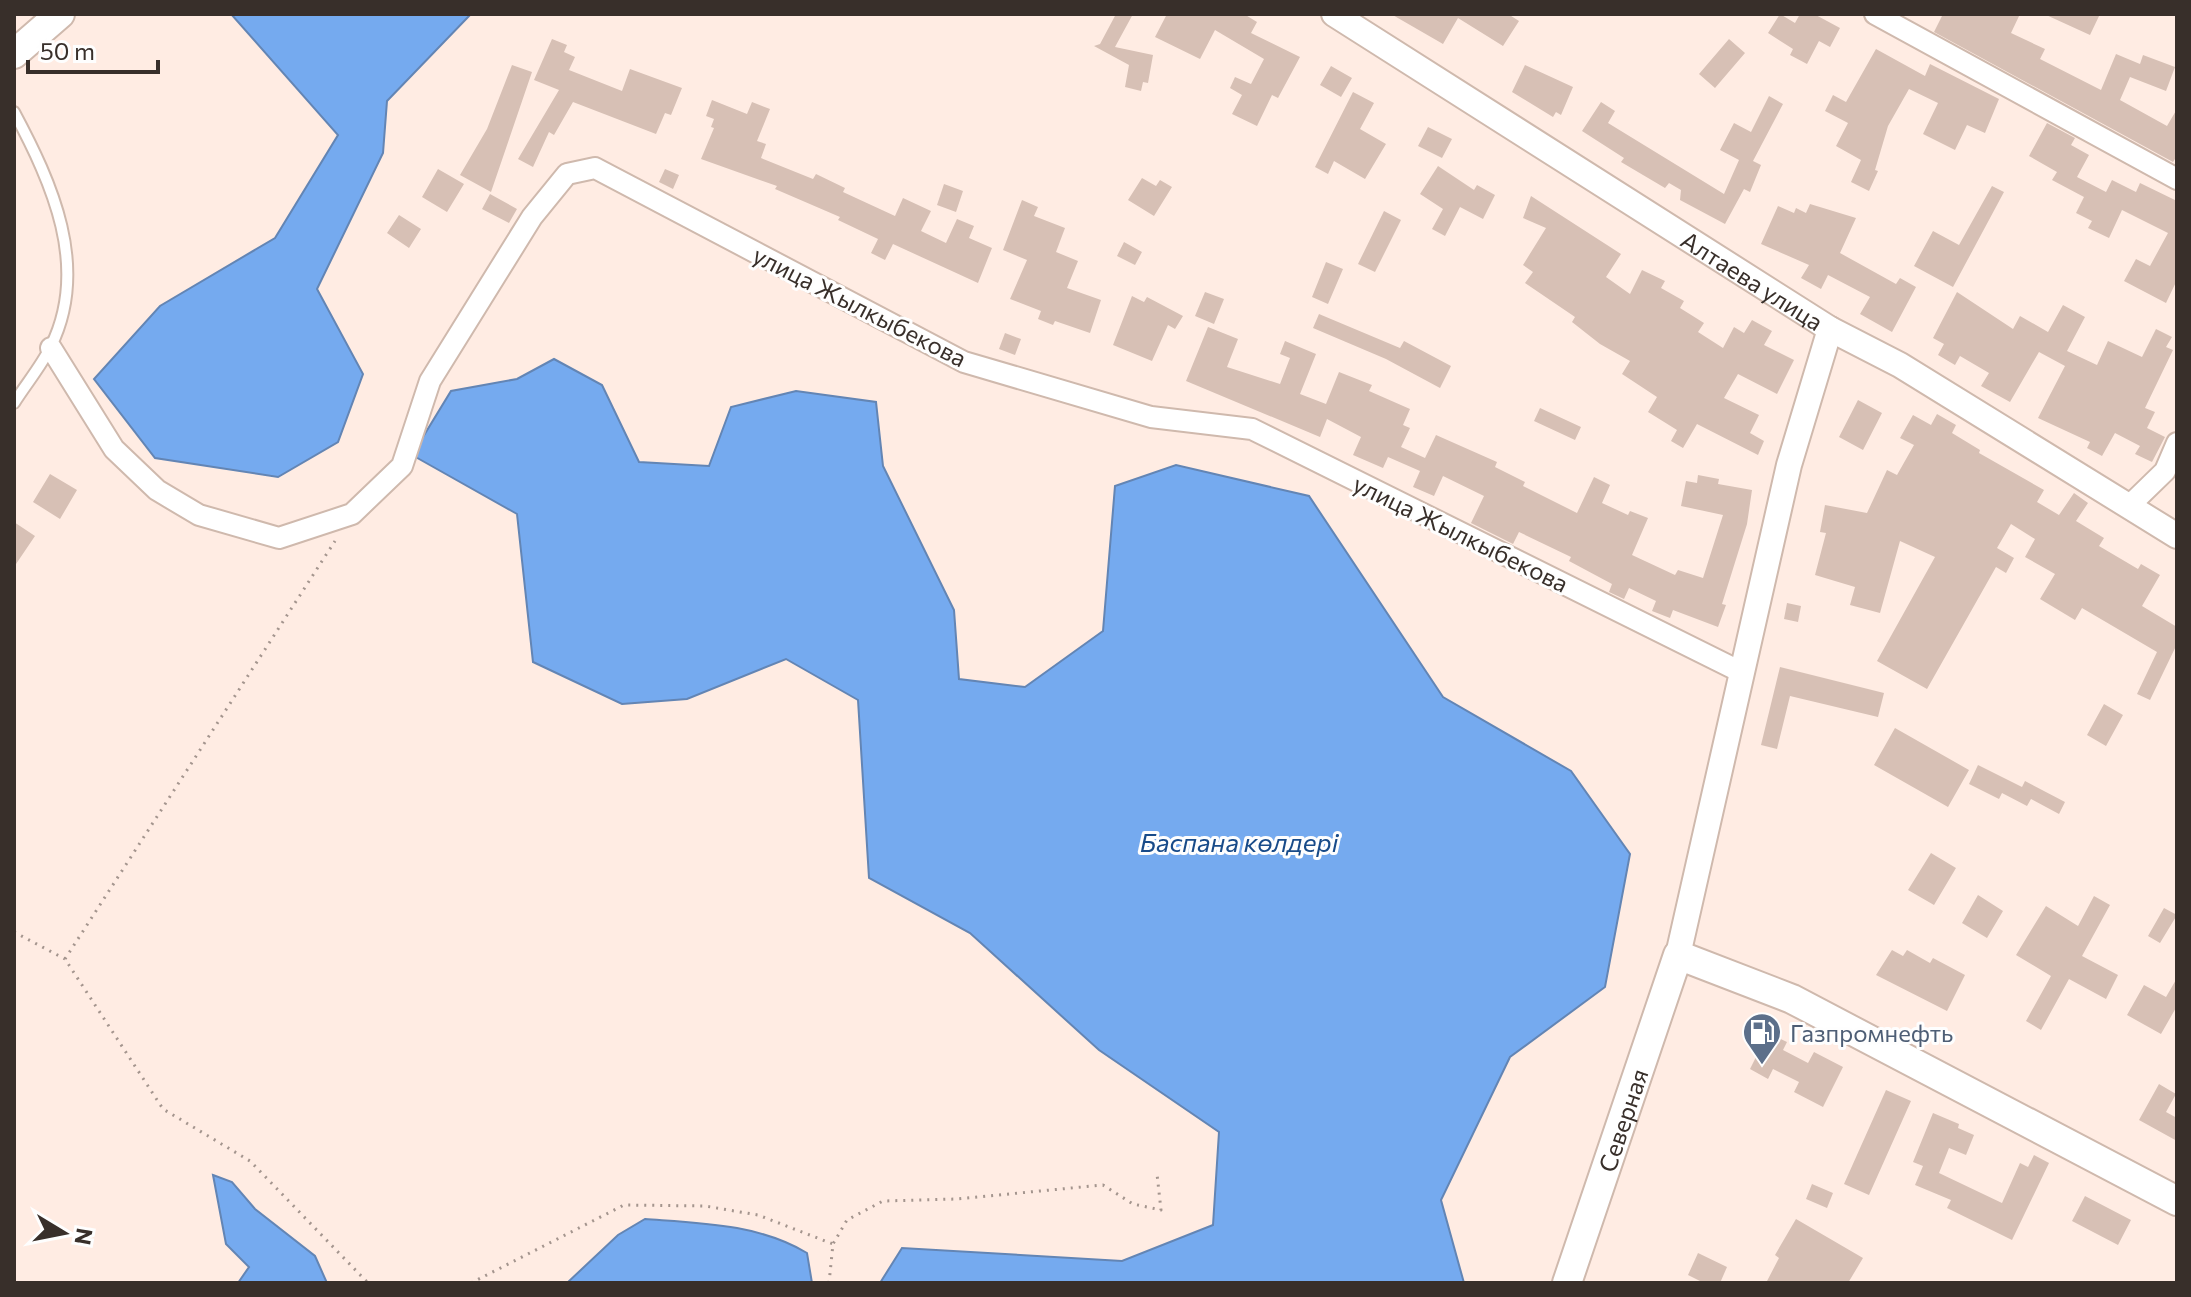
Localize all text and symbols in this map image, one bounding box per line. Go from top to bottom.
scale bar [28,24,158,74]
text: 50 m [40,36,95,65]
street label: Алтаева улица [1676,224,1829,336]
street label: улица Жылкыбекова [748,240,972,372]
street label: улица Жылкыбекова [1349,468,1573,598]
water label: Баспана көлдері [1140,826,1340,857]
fuel station icon: Газпромнефть [1741,1011,1783,1066]
place label: Газпромнефть [1790,1018,1953,1047]
street label: Северная [1591,1065,1653,1176]
north arrow [24,1193,104,1273]
text: N [69,1226,99,1247]

